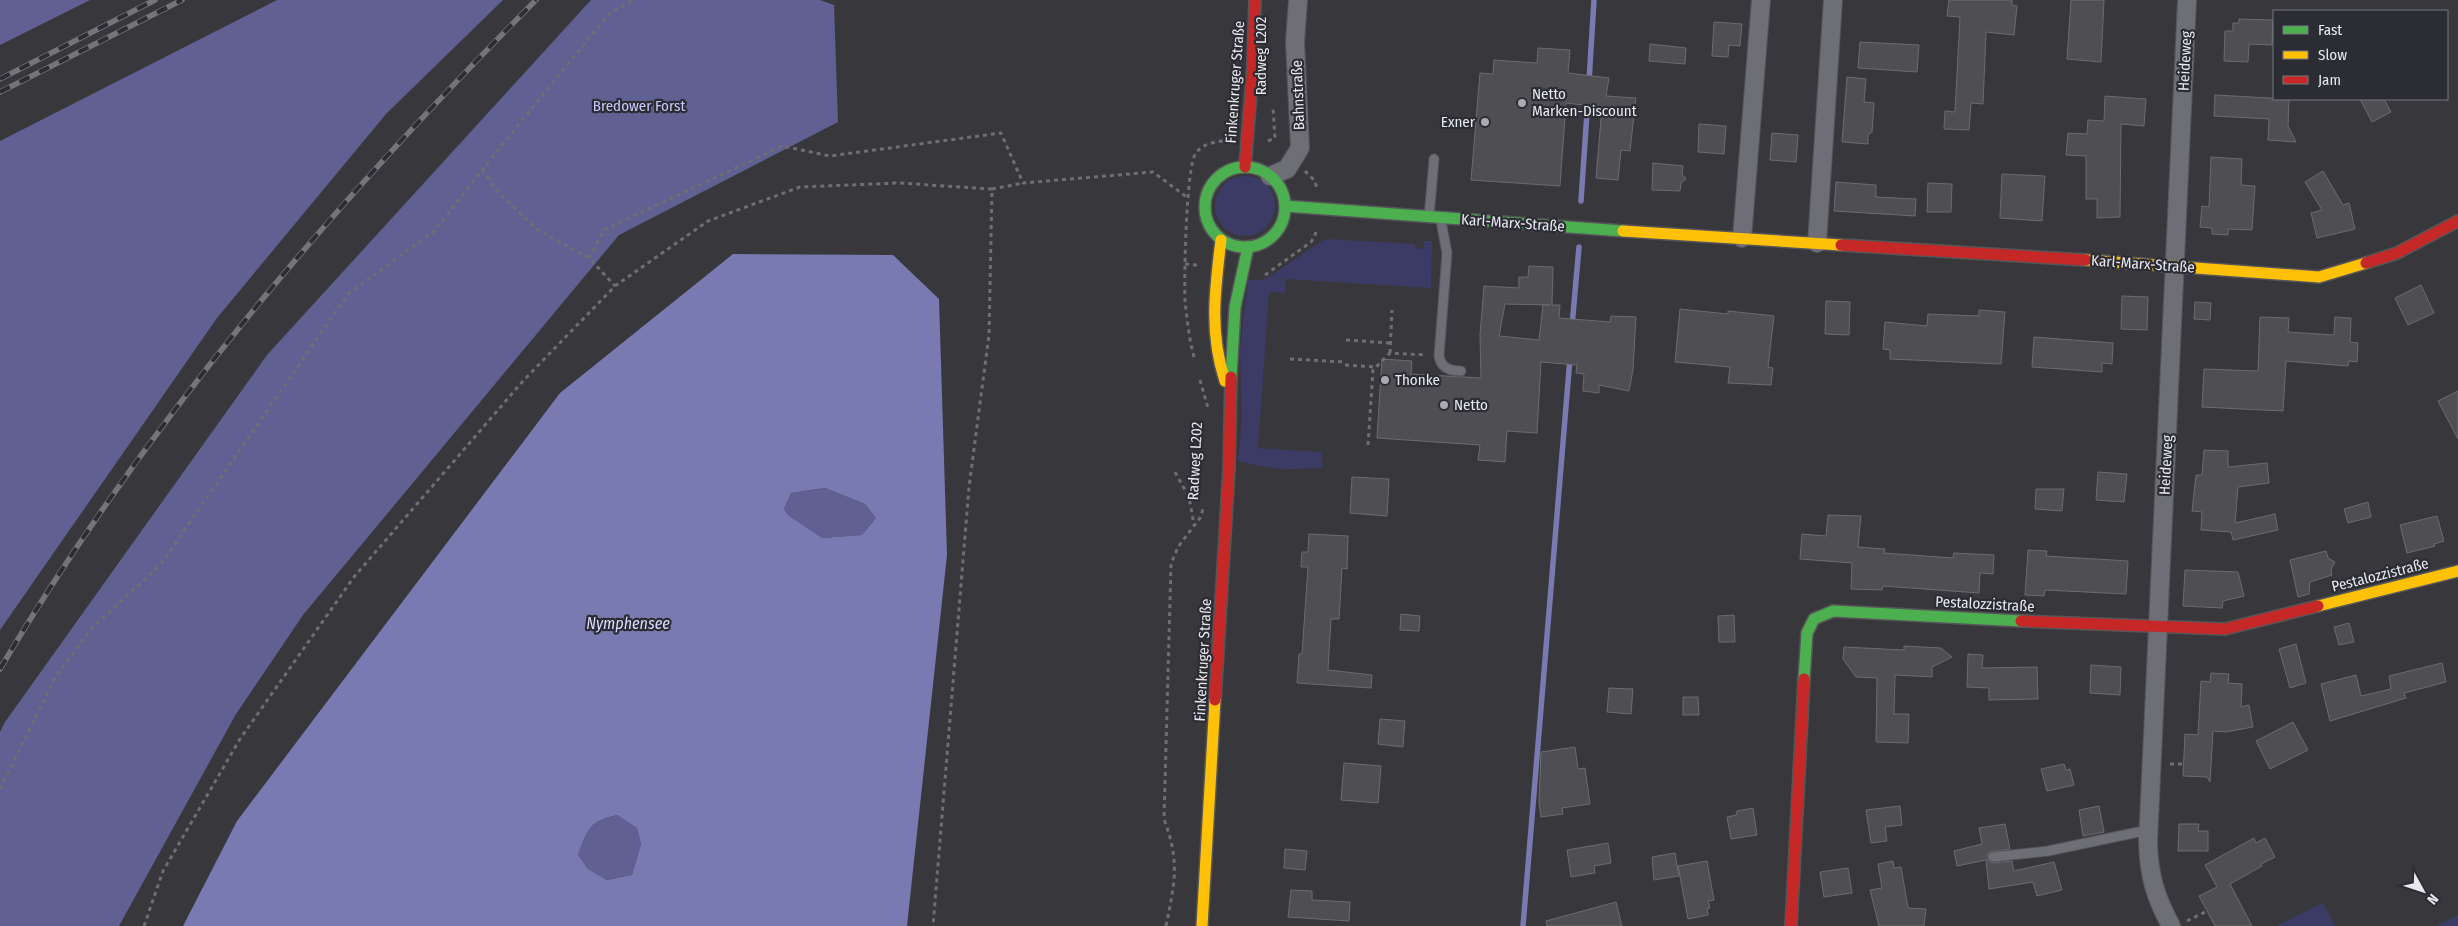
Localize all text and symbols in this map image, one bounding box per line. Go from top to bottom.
legend [2273,10,2448,100]
street label: Radweg L202 [1252,16,1270,95]
street label: Finkenkruger Straße [1222,20,1248,144]
text: Fast [2318,21,2342,39]
street label: Heideweg [2174,31,2196,91]
text: Slow [2318,46,2347,64]
street label: Bahnstraße [1288,60,1308,130]
text: Jam [2318,71,2341,89]
place label: Netto Marken-Discount [1532,85,1637,120]
park label: Bredower Forst [593,97,685,115]
marker: Netto Marken-Discount [1516,97,1528,109]
place label: Exner [1441,113,1476,131]
marker: Exner [1479,116,1491,128]
street label: Karl-Marx-Straße [1461,210,1565,236]
street label: Karl-Marx-Straße [2091,251,2195,277]
place label: Thonke [1395,371,1440,389]
marker: Thonke [1379,374,1391,386]
place label: Netto [1454,396,1488,414]
marker: Netto [1438,399,1450,411]
street label: Radweg L202 [1184,421,1206,501]
street label: Heideweg [2155,435,2177,495]
street label: Pestalozzistraße [2330,554,2430,596]
street label: Pestalozzistraße [1935,592,2035,616]
street label: Finkenkruger Straße [1191,598,1215,722]
water label: Nymphensee [586,614,670,633]
north arrow [2398,866,2448,916]
text: N [2423,890,2442,908]

